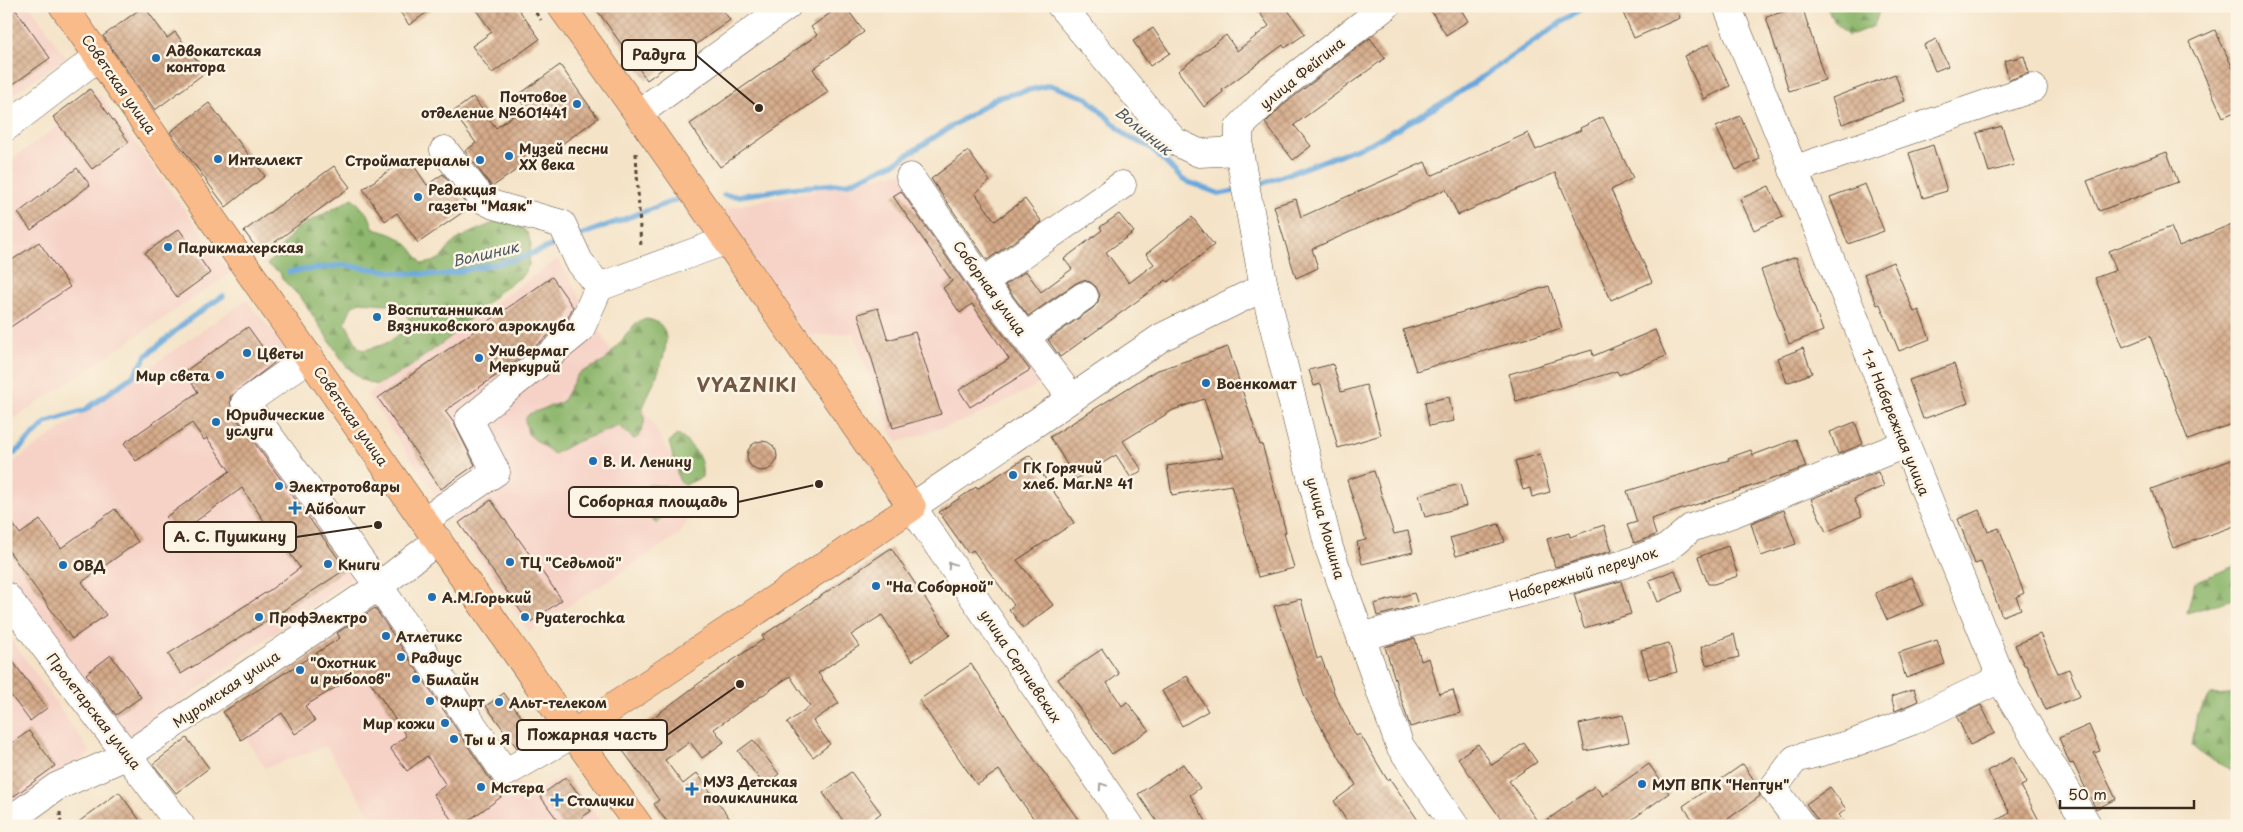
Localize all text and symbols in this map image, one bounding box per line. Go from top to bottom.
street label: Советская улица [77,30,161,138]
street label: улица Фейгина [1255,32,1349,114]
place label: Адвокатская контора [165,40,262,77]
callout: Радуга [622,40,696,70]
text: Радуга [632,42,686,65]
marker: Адвокатская контора [150,52,162,64]
place label: Почтовое отделение №601441 [421,86,567,123]
marker: Почтовое отделение №601441 [571,98,583,110]
water label: Волшник [1111,100,1178,161]
place label: Музей песни XX века [518,138,609,175]
place label: Интеллект [228,149,303,170]
place label: Стройматериалы [345,150,470,171]
marker: Музей песни XX века [503,150,515,162]
marker: Интеллект [212,153,224,165]
marker: Стройматериалы [474,154,486,166]
place label: Редакция газеты "Маяк" [428,179,532,216]
marker: Редакция газеты "Маяк" [412,191,424,203]
water label: Волшник [450,234,521,272]
street label: Соборная улица [948,236,1032,340]
place label: Парикмахерская [178,237,304,258]
marker: Парикмахерская [162,241,174,253]
place label: Воспитанникам Вязниковского аэроклуба [387,299,576,336]
marker: Воспитанникам Вязниковского аэроклуба [371,311,383,323]
place label: Универмаг Меркурий [488,340,569,377]
place label: Цветы [257,343,304,364]
street label: 1-я Набережная улица [1857,345,1935,499]
marker: Цветы [241,347,253,359]
marker: Универмаг Меркурий [473,352,485,364]
street label: Советская улица [309,362,393,470]
place label: Мир света [136,365,210,386]
marker: Мир света [214,369,226,381]
district label: VYAZNIKI [697,370,797,398]
place label: Военкомат [1216,373,1298,394]
marker: Военкомат [1200,377,1212,389]
place label: Юридические услуги [226,404,325,441]
marker: Юридические услуги [210,416,222,428]
place label: В. И. Ленину [603,451,692,472]
marker: В. И. Ленину [587,455,599,467]
place label: ГК Горячий хлеб. Маг.№ 41 [1023,457,1133,494]
marker: ГК Горячий хлеб. Маг.№ 41 [1007,469,1019,481]
street label: улица Мошина [1301,474,1351,582]
place label: Электротовары [289,476,400,497]
marker: Электротовары [273,480,285,492]
callout: Соборная площадь [569,487,738,517]
text: Соборная площадь [579,489,727,512]
place label: Айболит [305,498,366,519]
marker: Айболит [289,502,301,514]
callout: А. С. Пушкину [164,522,296,552]
text: А. С. Пушкину [174,524,286,547]
street label: Набережный переулок [1506,541,1661,607]
place label: ТЦ "Седьмой" [520,552,622,573]
place label: Книги [338,554,380,575]
place label: ОВД [73,555,106,576]
marker: ТЦ "Седьмой" [504,556,516,568]
marker: Книги [322,558,334,570]
marker: ОВД [57,559,69,571]
one-way arrow [948,561,957,570]
place label: "На Соборной" [886,576,993,597]
marker: "На Соборной" [870,580,882,592]
place label: А.М.Горький [442,587,532,608]
marker: А.М.Горький [426,591,438,603]
street label: улица Сергиевских [975,605,1067,727]
place label: ПрофЭлектро [269,607,367,628]
place label: Pyaterochka [535,607,626,628]
marker: ПрофЭлектро [253,611,265,623]
marker: Pyaterochka [519,611,531,623]
place label: Атлетикс [396,626,462,647]
marker: Атлетикс [380,630,392,642]
street label: Муромская улица [168,645,284,733]
place label: Радиус [411,647,462,668]
street label: Пролетарская улица [42,648,146,774]
marker: Радиус [395,651,407,663]
place label: "Охотник и рыболов" [310,652,391,689]
marker: "Охотник и рыболов" [294,664,306,676]
place label: Билайн [426,669,479,690]
marker: Билайн [410,673,422,685]
place label: Флирт [440,691,485,712]
place label: Альт-телеком [508,692,607,713]
marker: Флирт [424,695,436,707]
marker: Альт-телеком [493,696,505,708]
place label: Мир кожи [363,713,435,734]
marker: Мир кожи [439,717,451,729]
callout: Пожарная часть [517,720,667,750]
text: Пожарная часть [527,722,657,745]
place label: Ты и Я [464,729,510,750]
marker: Ты и Я [448,733,460,745]
place label: МУЗ Детская поликлиника [703,771,798,808]
place label: МУП ВПК "Нептун" [1652,774,1789,795]
place label: Мстера [491,777,545,798]
scale bar [2060,777,2194,809]
marker: МУП ВПК "Нептун" [1636,778,1648,790]
marker: Мстера [475,781,487,793]
marker: МУЗ Детская поликлиника [685,782,699,796]
one-way arrow [1099,782,1108,791]
text: 50 m [2068,782,2107,805]
place label: Столички [567,790,635,811]
marker: Столички [551,794,563,806]

